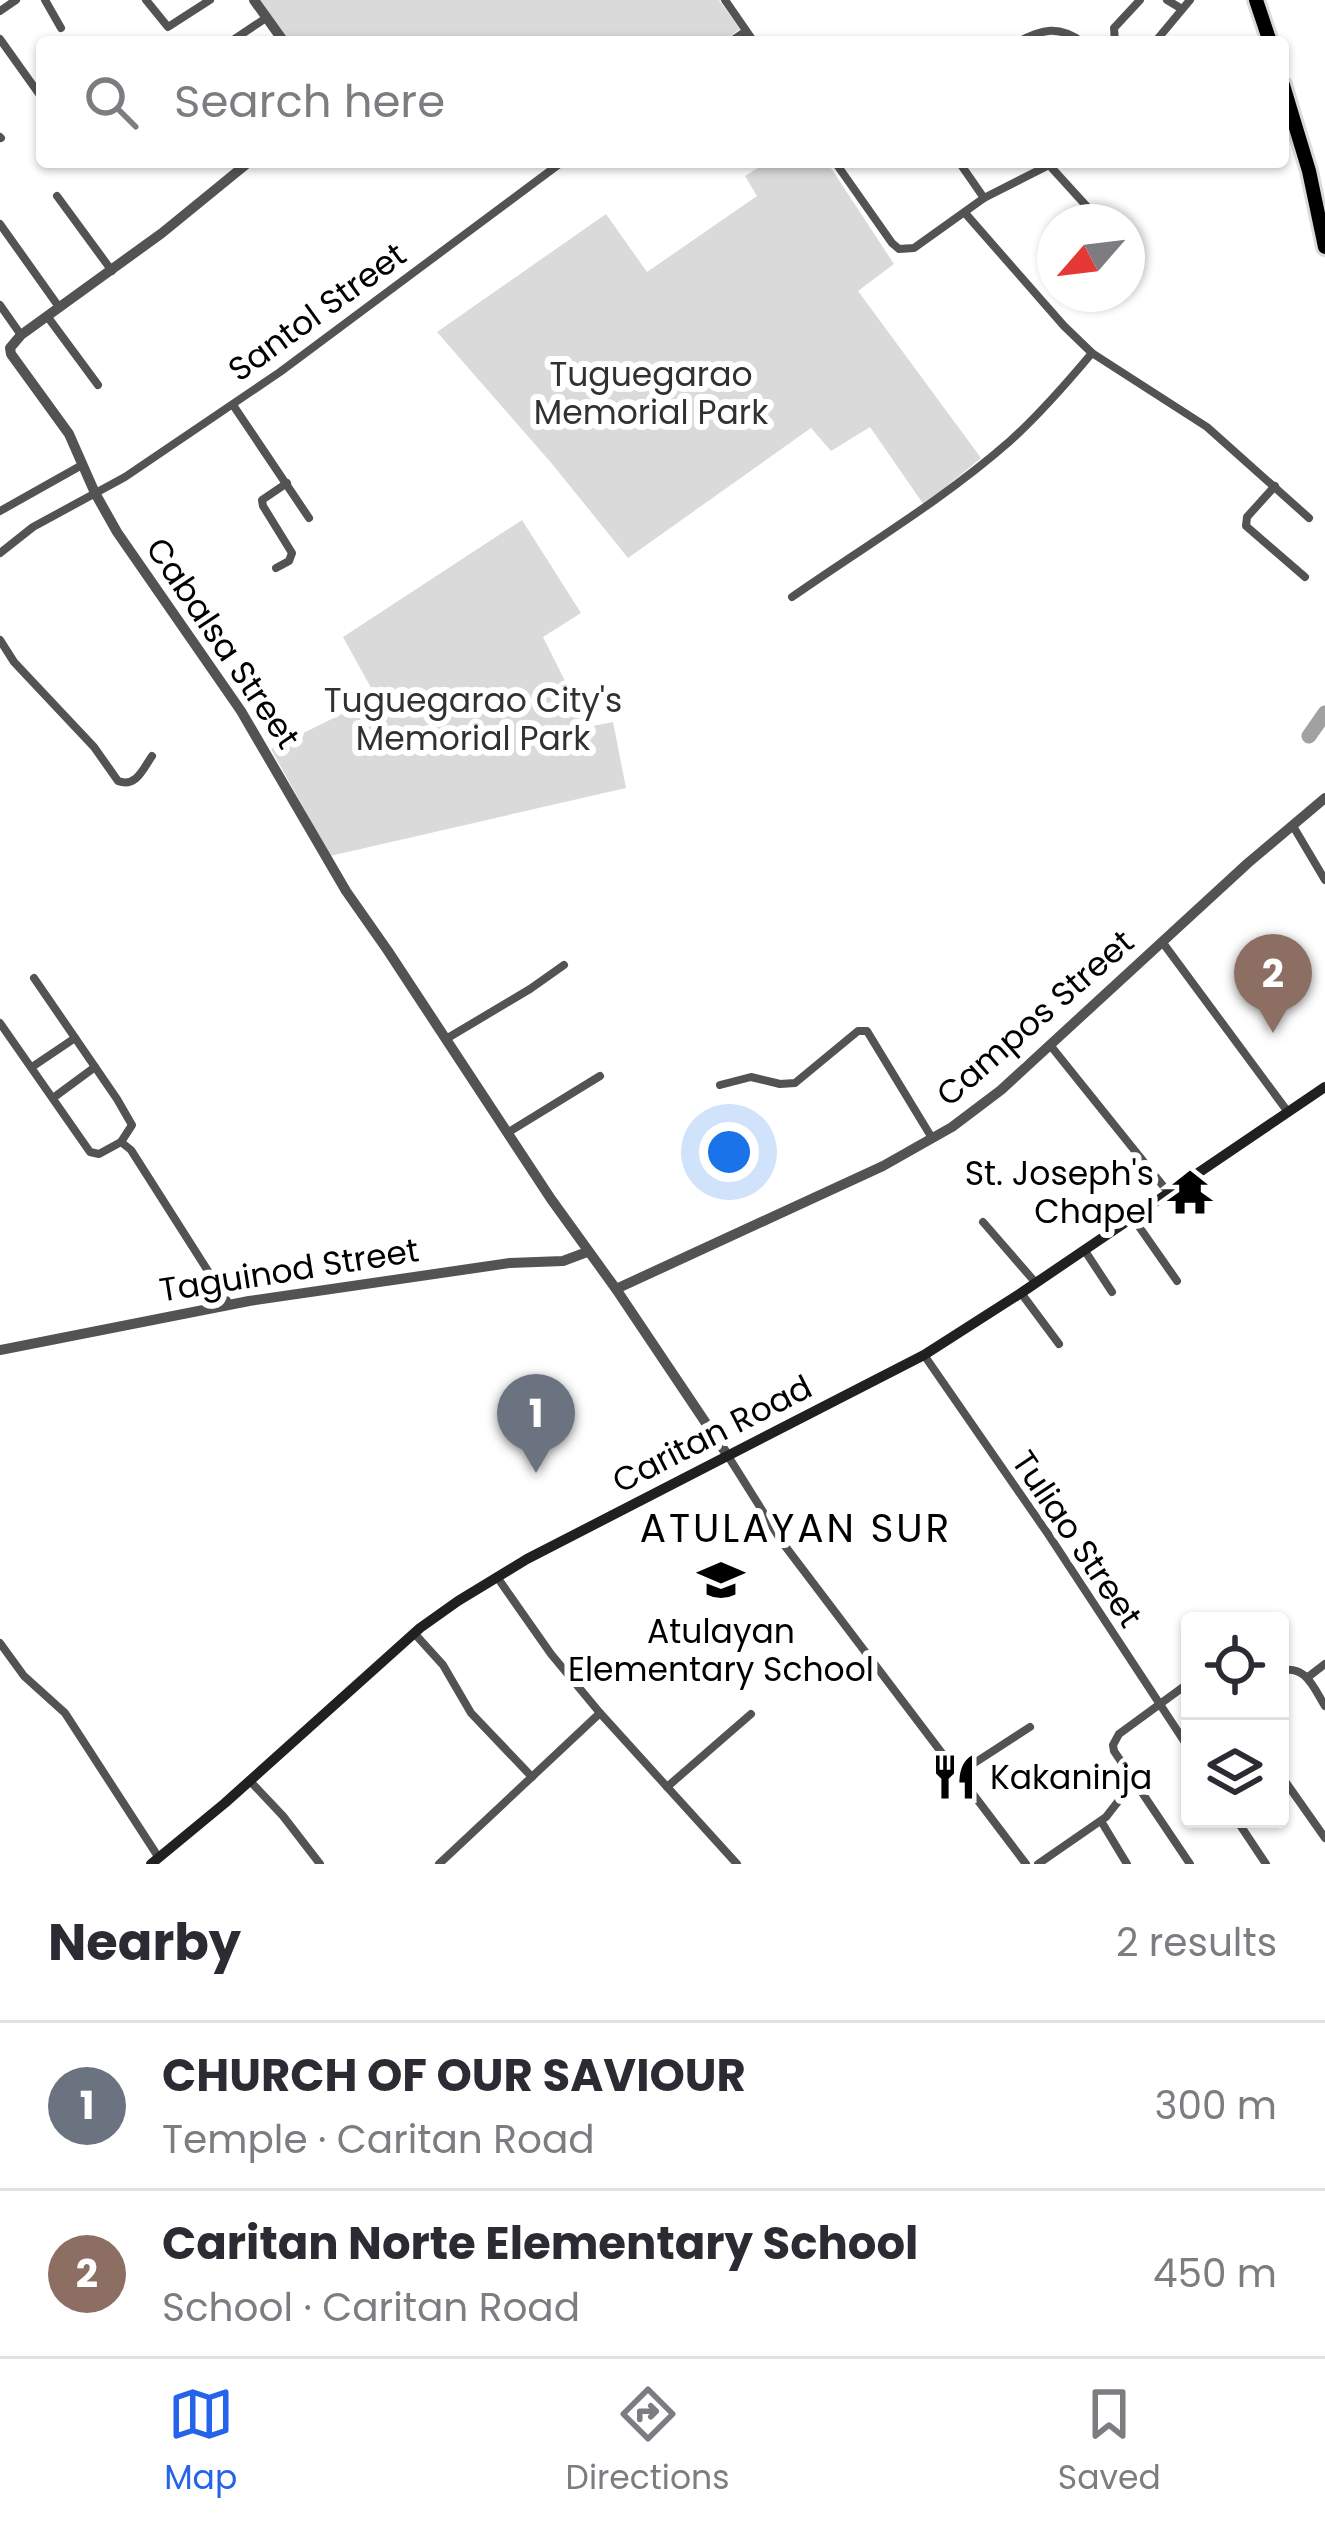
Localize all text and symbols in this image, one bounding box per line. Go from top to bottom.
search box [36,36,1289,168]
icon: search [78,69,144,135]
text: Search here [174,70,445,133]
north arrow [1037,204,1145,312]
street label: Santol Street [218,231,416,393]
park label: Tuguegarao Memorial Park [534,351,768,436]
street label: Cabalsa Street [135,528,311,758]
park label: Tuguegarao City's Memorial Park [324,677,622,762]
street label: Campos Street [926,919,1144,1117]
pin: 2 [1234,934,1312,1033]
your location [699,1122,759,1182]
place label: St. Joseph's Chapel [965,1150,1154,1235]
temple icon: St. Joseph's Chapel [1165,1167,1215,1217]
street label: Taguinod Street [156,1226,422,1314]
street label: Caritan Road [604,1364,820,1504]
pin: 1 [497,1374,575,1473]
street label: Tuliao Street [1000,1441,1154,1637]
district label: ATULAYAN SUR [640,1501,952,1556]
school or university icon: Atulayan Elementary School [696,1555,746,1605]
place label: Atulayan Elementary School [568,1608,874,1693]
map controls [1181,1612,1289,1828]
button: locate [1181,1612,1289,1720]
button: layers [1181,1720,1289,1828]
restaurant icon: Kakaninja [929,1752,979,1802]
place label: Kakaninja [990,1754,1152,1801]
text: Nearby [48,1906,241,1978]
text: 2 results [1116,1915,1277,1970]
text: CHURCH OF OUR SAVIOUR [162,2044,746,2107]
text: 1 [80,2078,94,2133]
text: 300 m [1154,2078,1277,2133]
text: Temple · Caritan Road [162,2112,595,2167]
text: Caritan Norte Elementary School [162,2212,918,2275]
text: 2 [76,2246,98,2301]
text: 450 m [1153,2246,1277,2301]
text: School · Caritan Road [162,2280,580,2335]
tab: Map [164,2381,237,2503]
tab: Directions [566,2381,729,2503]
tab: Saved [1058,2381,1161,2503]

